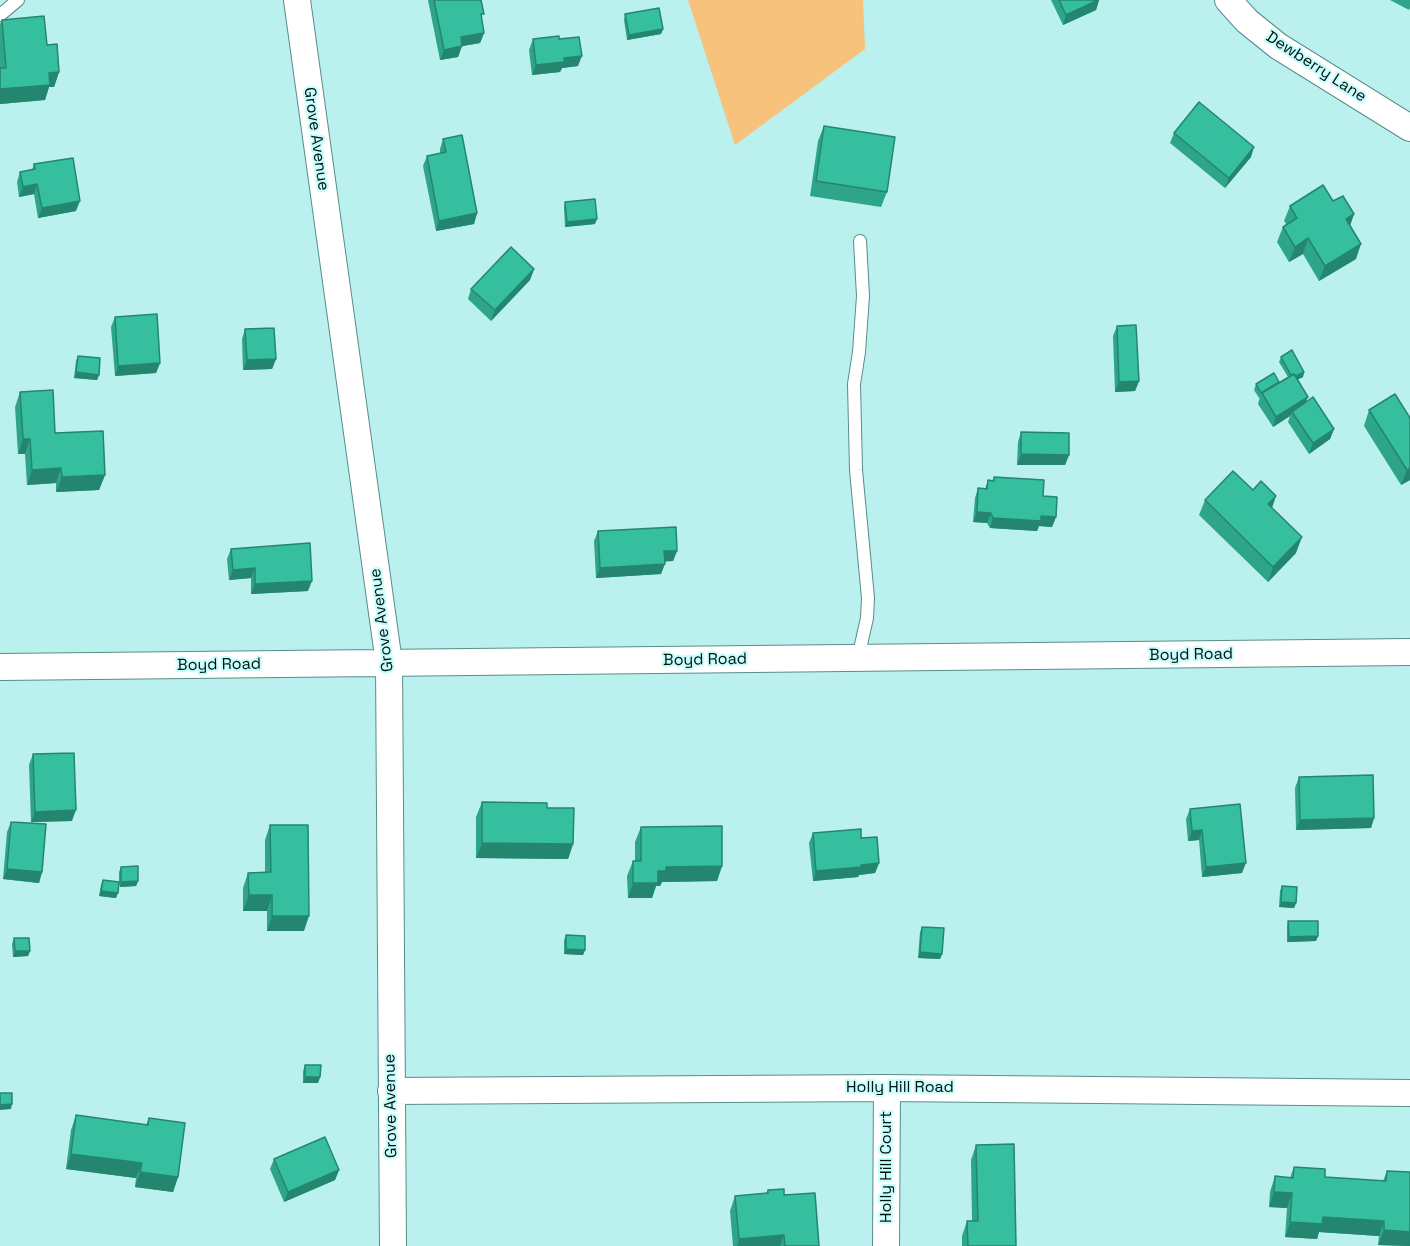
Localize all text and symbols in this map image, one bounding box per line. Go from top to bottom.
street label: Dewberry Lane [1262,27,1370,107]
street label: Grove Avenue [299,86,333,192]
street label: Grove Avenue [366,567,398,673]
street label: Boyd Road [1149,645,1233,665]
street label: Boyd Road [663,650,747,670]
street label: Boyd Road [177,655,261,675]
street label: Grove Avenue [380,1054,402,1158]
street label: Holly Hill Road [846,1078,954,1098]
street label: Holly Hill Court [877,1111,897,1223]

